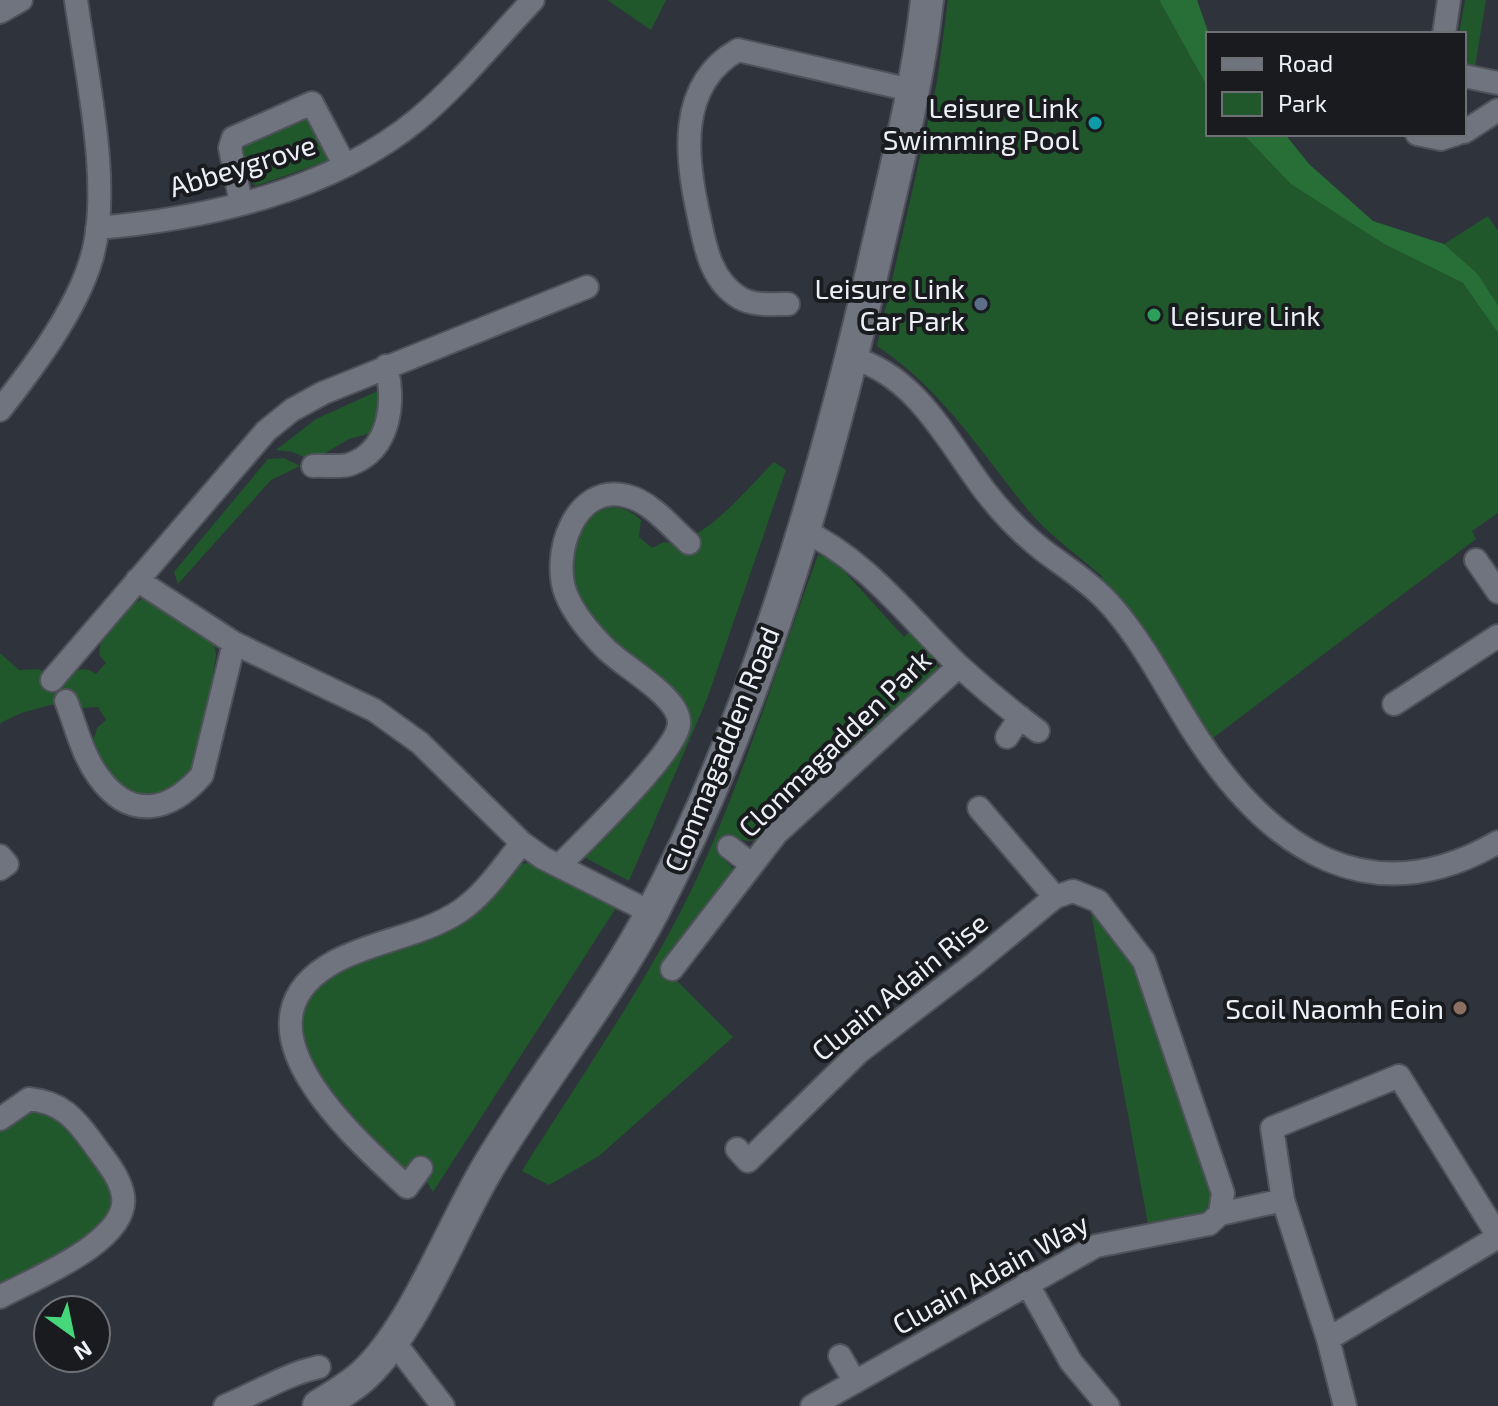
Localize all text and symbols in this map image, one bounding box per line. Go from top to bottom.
legend [1206,32,1466,136]
text: Road [1278,48,1333,77]
text: Park [1278,88,1327,117]
place label: Leisure Link Swimming Pool [883,90,1080,156]
marker: Leisure Link Swimming Pool [1086,114,1104,132]
street label: Abbeygrove [165,127,319,203]
place label: Leisure Link Car Park [814,271,965,337]
marker: Leisure Link Car Park [972,295,990,313]
place label: Leisure Link [1170,298,1321,332]
marker: Leisure Link [1145,306,1163,324]
street label: Clonmagadden Road [656,621,786,877]
street label: Clonmagadden Park [731,643,937,843]
street label: Cluain Adain Rise [804,905,994,1067]
place label: Scoil Naomh Eoin [1225,991,1444,1025]
marker: Scoil Naomh Eoin [1451,999,1469,1017]
street label: Cluain Adain Way [886,1205,1094,1341]
north arrow [32,1294,112,1374]
text: N [70,1336,97,1367]

